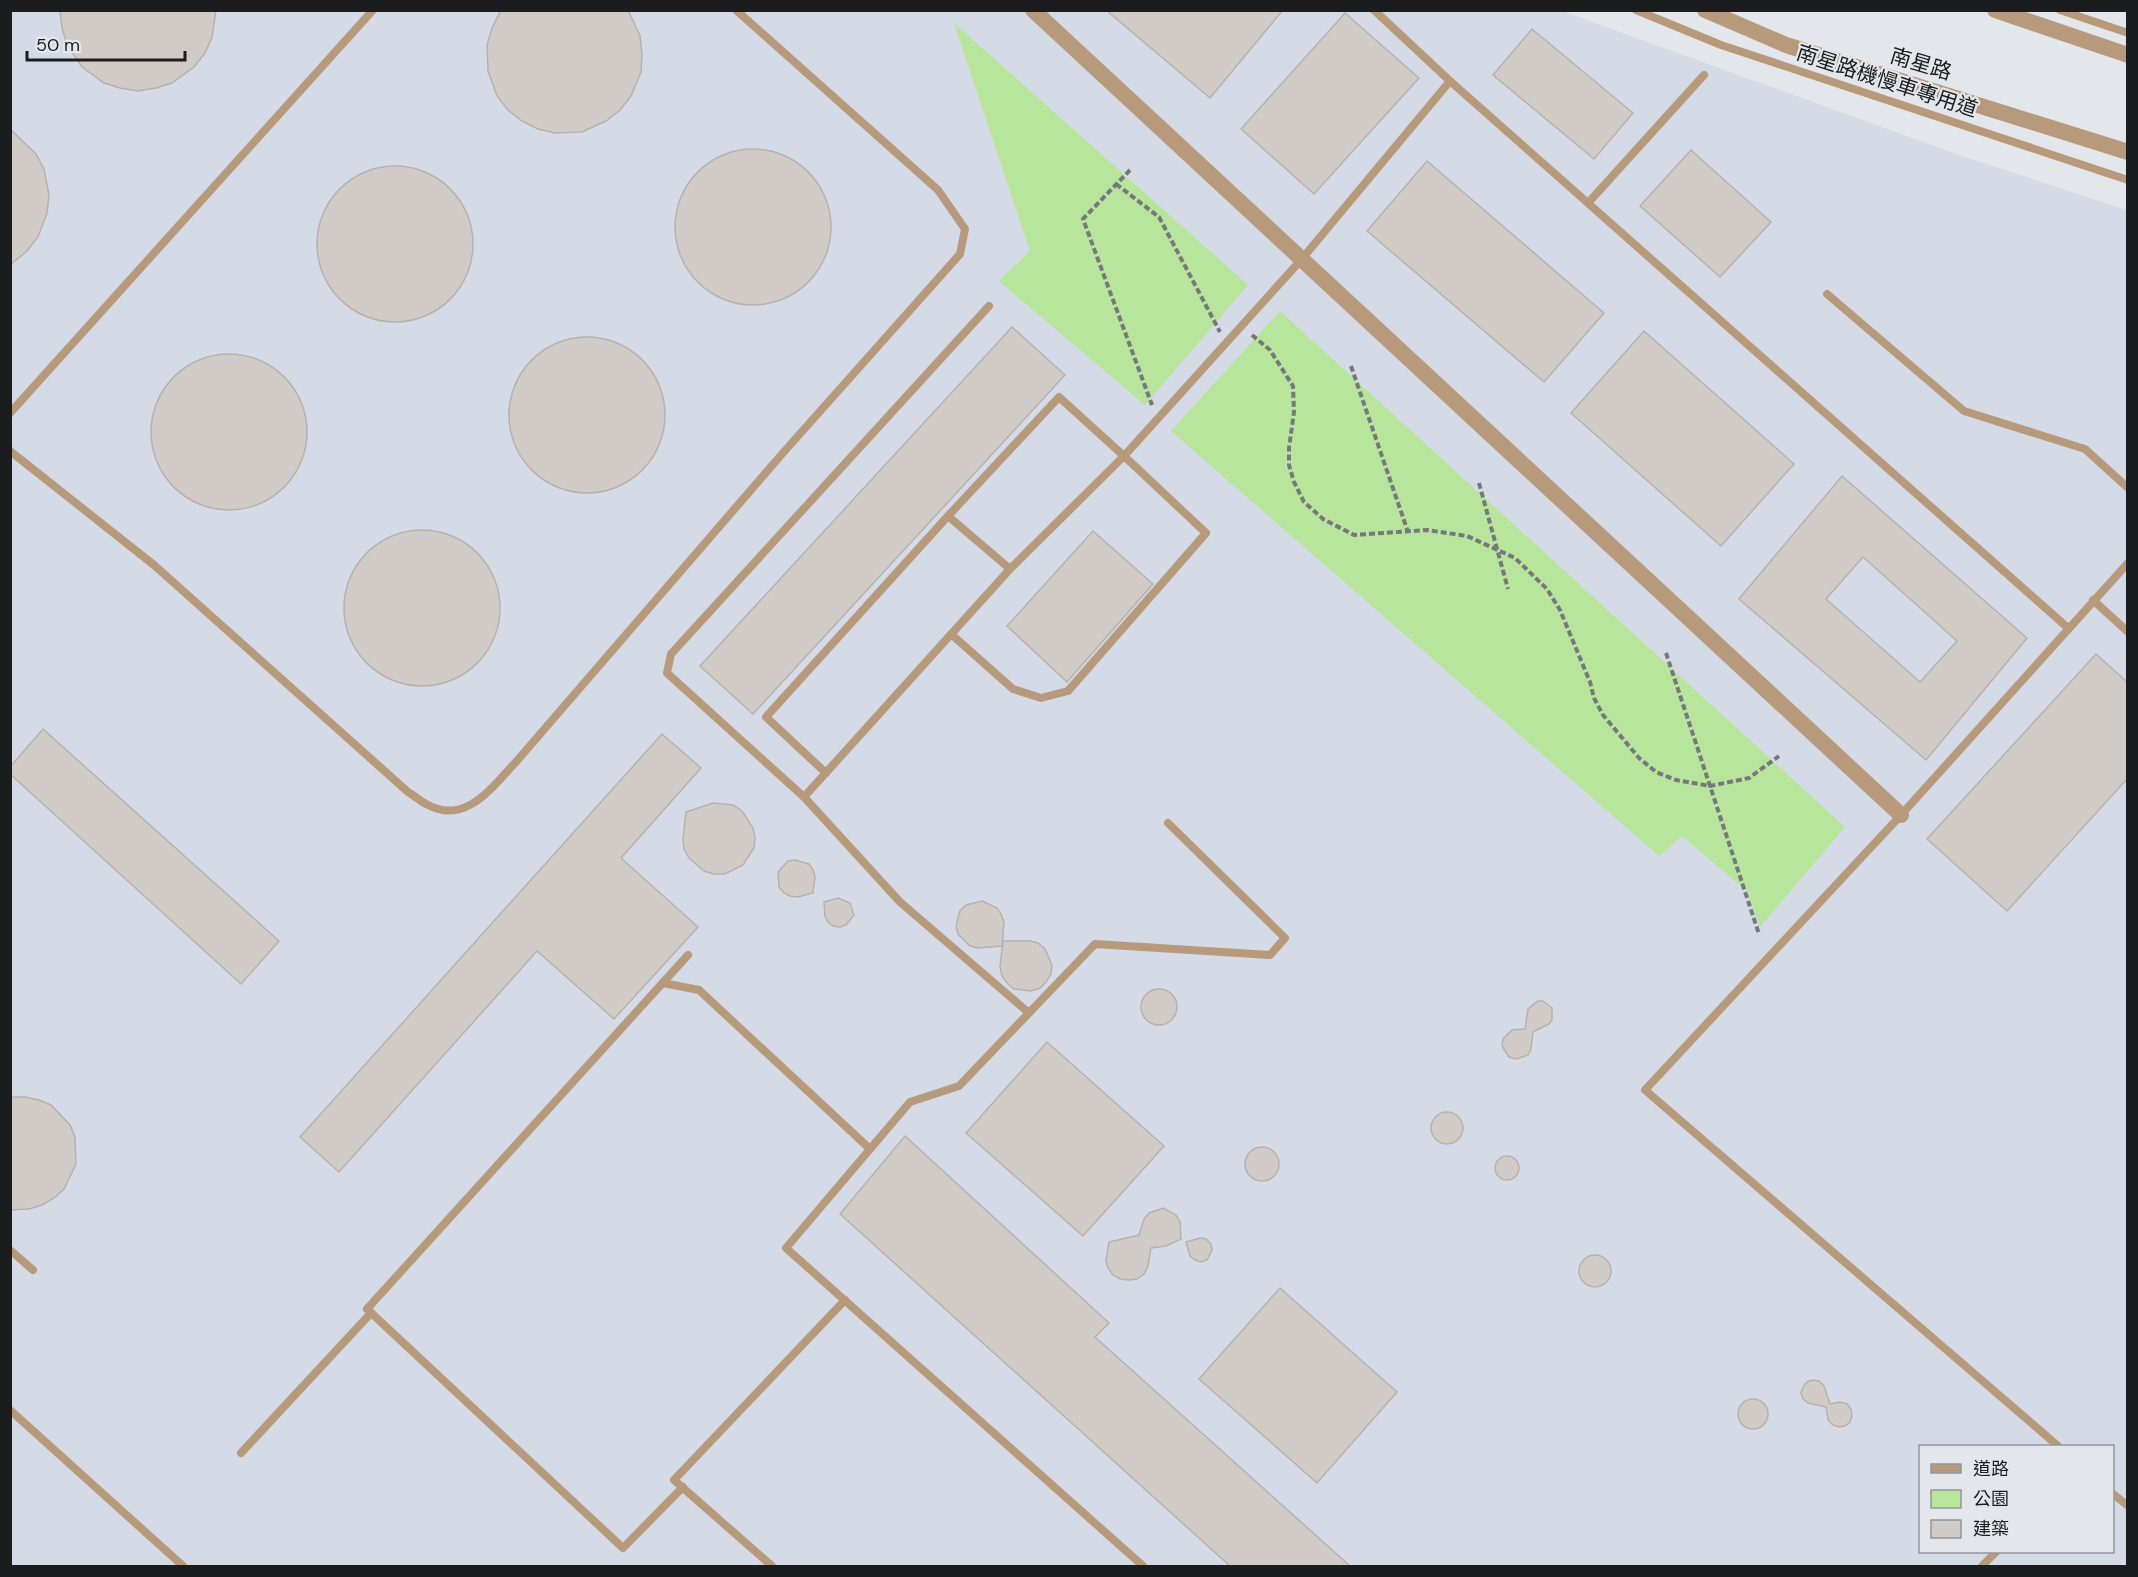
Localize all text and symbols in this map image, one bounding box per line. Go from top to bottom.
scale bar [27,24,184,62]
text: 50 m [36,33,80,57]
street label: 南星路機慢車專用道 [1793,38,1981,124]
street label: 南星路 [1887,41,1955,87]
legend [1919,1445,2114,1553]
text: 道路 [1973,1457,2009,1481]
text: 公園 [1973,1487,2009,1511]
text: 建築 [1973,1517,2009,1541]

